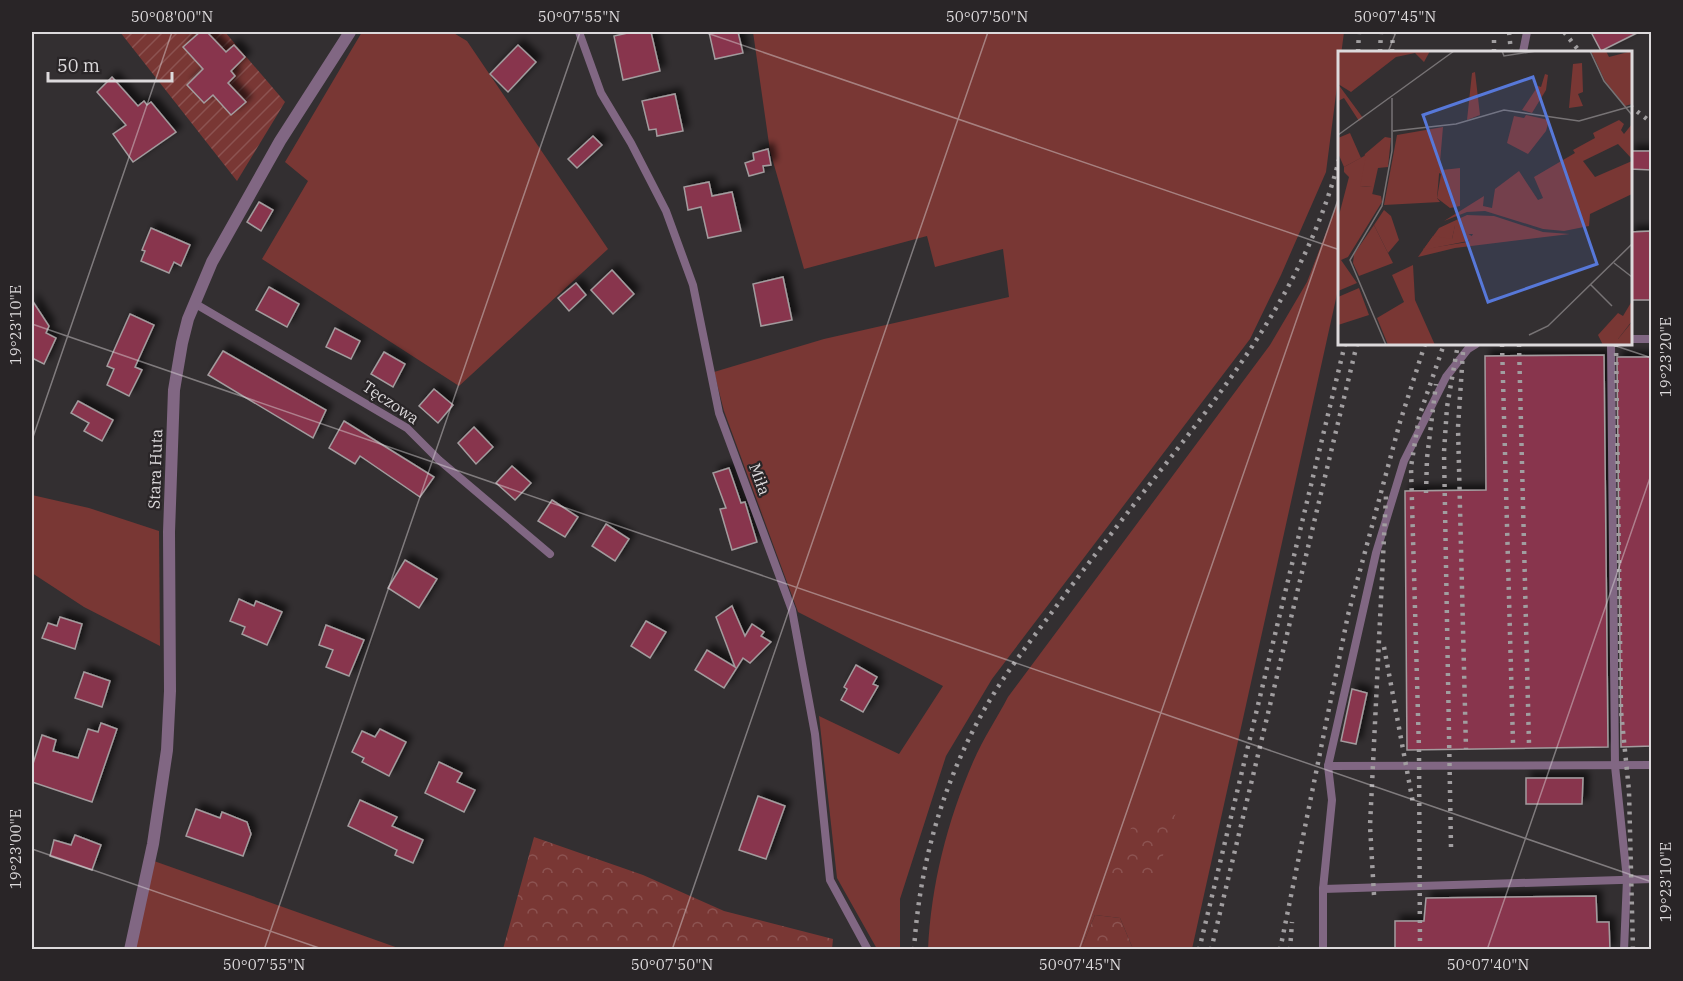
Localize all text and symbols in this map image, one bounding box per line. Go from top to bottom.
text: 50°08'00"N [131,7,213,26]
text: 50°07'55"N [538,7,620,26]
text: 50°07'50"N [946,7,1028,26]
text: 50°07'45"N [1354,7,1436,26]
scale bar [48,45,172,83]
inset map [1338,51,1632,345]
text: 50 m [57,54,100,77]
text: 19°23'10"E [6,285,25,365]
text: 19°23'20"E [1656,317,1675,397]
street label: Tęczowa [359,376,424,428]
street label: Stara Huta [144,428,166,509]
street label: Miła [745,460,775,498]
text: 19°23'00"E [6,809,25,889]
text: 19°23'10"E [1656,842,1675,922]
text: 50°07'55"N [223,955,305,974]
text: 50°07'50"N [631,955,713,974]
text: 50°07'45"N [1039,955,1121,974]
text: 50°07'40"N [1447,955,1529,974]

